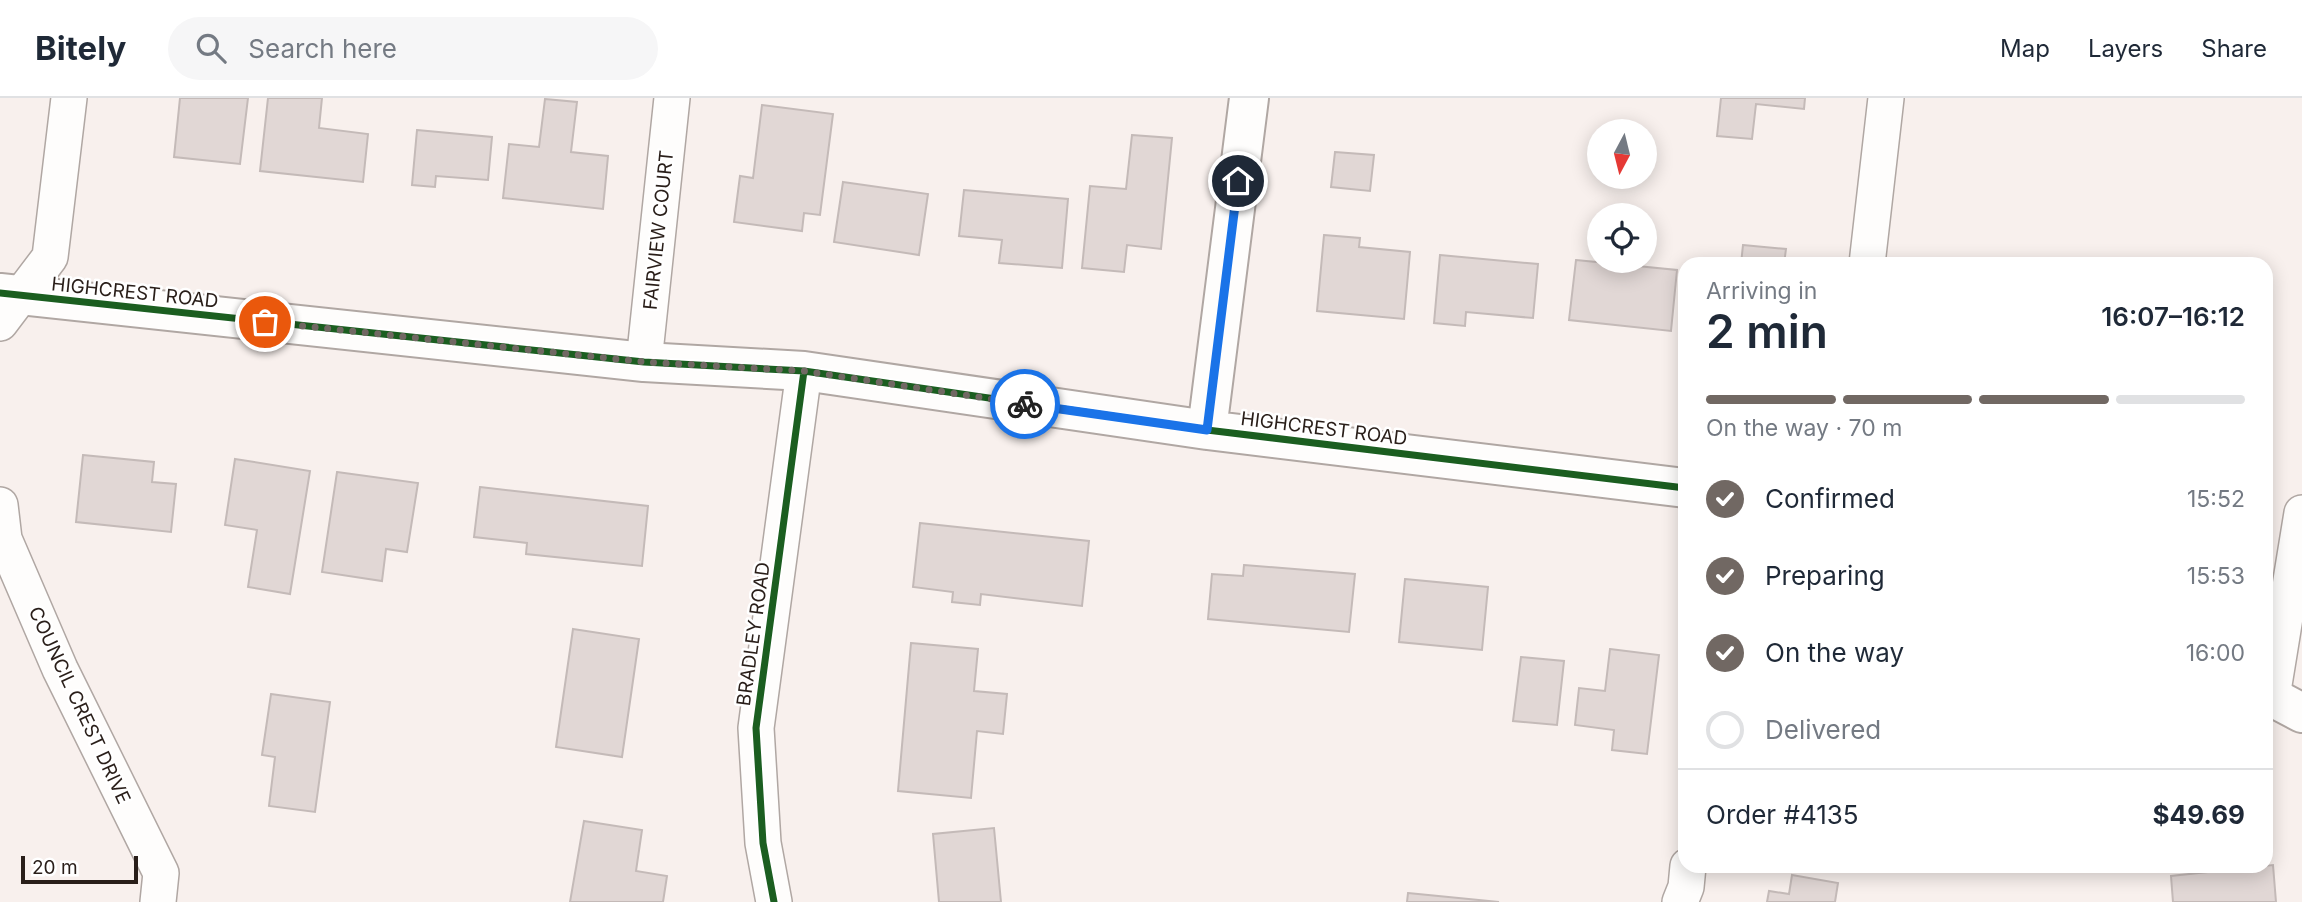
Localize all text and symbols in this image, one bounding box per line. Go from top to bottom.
search box [168,17,658,80]
text: Bitely [35,28,126,68]
icon: search [192,29,230,67]
text: Search here [248,33,397,64]
text: Map [2000,34,2050,63]
text: Layers [2088,34,2163,63]
text: Share [2201,34,2267,63]
north arrow [1587,119,1657,189]
map controls [1587,119,1657,273]
street label: FAIRVIEW COURT [639,149,678,311]
pin [1208,151,1268,211]
icon: home [1219,162,1257,200]
button: locate [1587,203,1657,273]
street label: HIGHCREST ROAD [50,272,220,313]
text: Arriving in [1706,277,1817,305]
pin [235,292,295,352]
text: 16:07–16:12 [2101,301,2245,332]
icon: bag [246,303,284,341]
text: 2 min [1706,303,1828,359]
courier [990,369,1060,439]
icon: bike [1006,385,1044,423]
street label: HIGHCREST ROAD [1239,407,1409,450]
text: On the way · 70 m [1706,414,1902,442]
icon: check [1706,480,1744,518]
text: Confirmed [1765,483,1895,514]
text: 15:52 [2187,485,2245,513]
icon: check [1706,557,1744,595]
text: Preparing [1765,560,1885,591]
street label: BRADLEY ROAD [732,561,775,707]
text: 15:53 [2187,562,2245,590]
street label: COUNCIL CREST DRIVE [24,603,135,807]
icon: check [1706,634,1744,672]
text: On the way [1765,637,1904,668]
text: 16:00 [2186,639,2245,667]
text: Delivered [1765,714,1881,745]
text: Order #4135 [1706,799,1859,830]
text: $49.69 [2153,799,2245,830]
scale bar [21,853,138,885]
text: 20 m [32,856,78,879]

